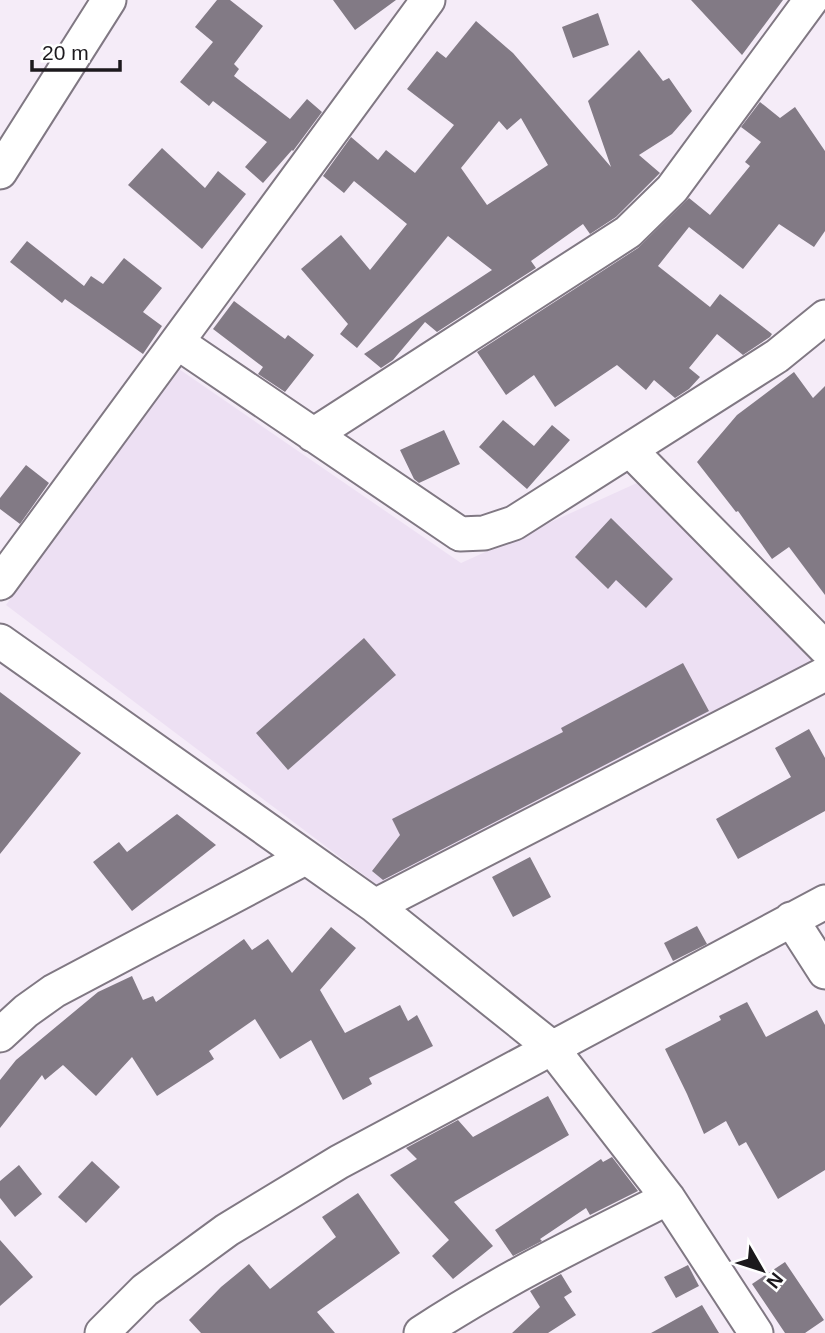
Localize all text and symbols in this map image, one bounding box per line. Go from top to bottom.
scale bar [32,28,119,72]
text: 20 m [42,41,89,64]
north arrow [727,1235,797,1305]
text: N [762,1268,787,1292]

